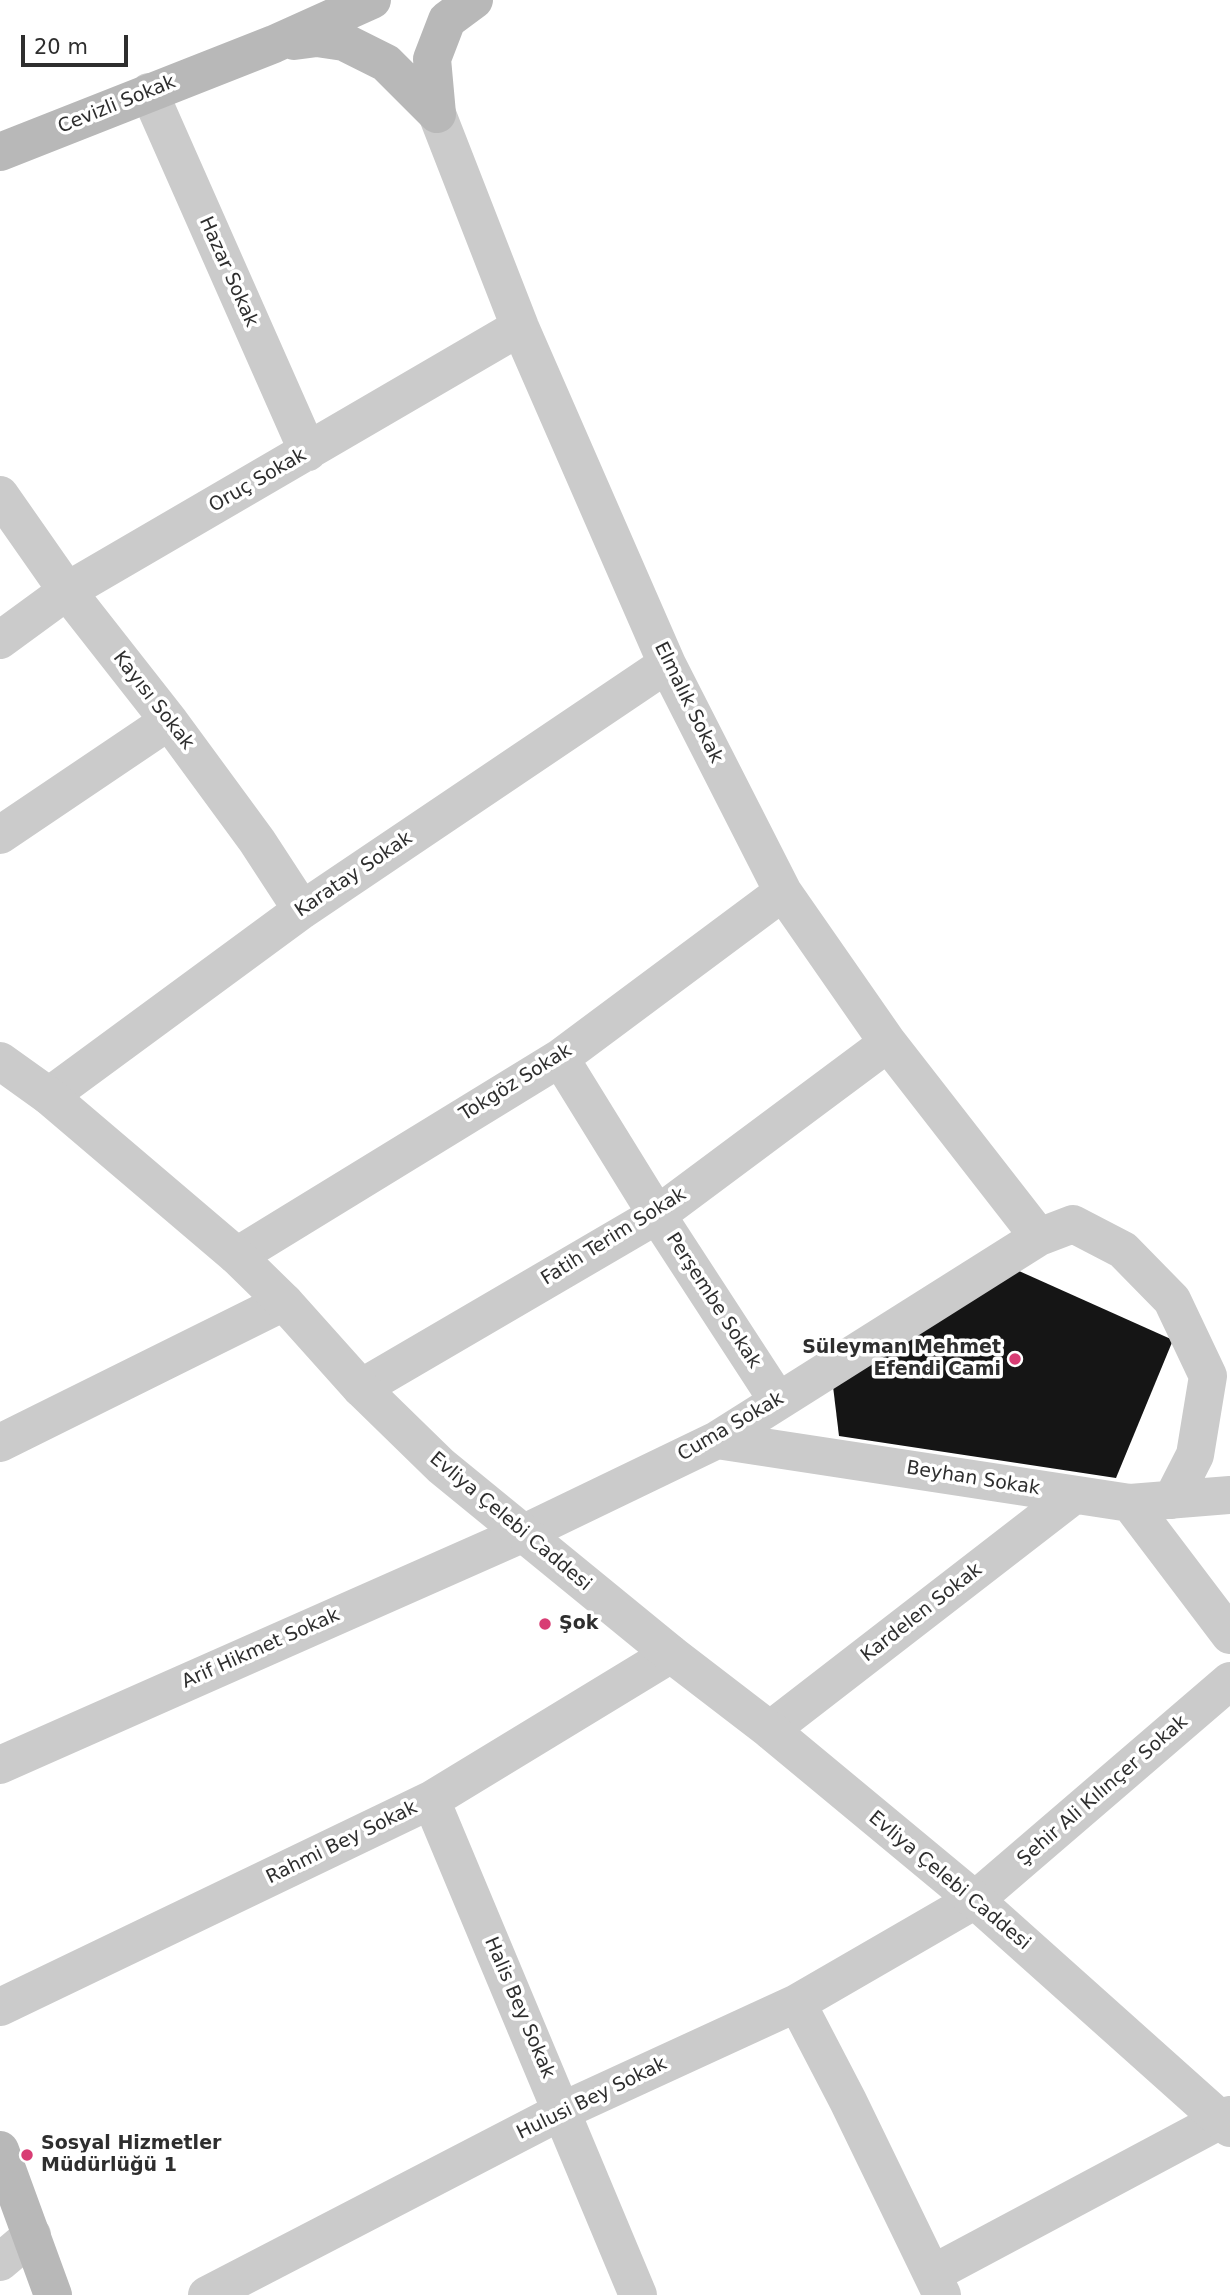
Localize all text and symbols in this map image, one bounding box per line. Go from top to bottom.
scale bar [24,21,131,65]
text: 20 m [34,35,88,59]
street label: Cevizli Sokak [55,71,179,139]
street label: Hazar Sokak [194,213,262,331]
street label: Oruç Sokak [205,444,311,518]
street label: Elmalık Sokak [649,639,727,767]
street label: Kayısı Sokak [108,647,198,755]
street label: Karatay Sokak [291,827,417,923]
street label: Tokgöz Sokak [456,1039,576,1127]
street label: Fatih Terim Sokak [537,1183,691,1291]
street label: Perşembe Sokak [661,1229,765,1373]
place label: Süleyman Mehmet Efendi Cami [802,1337,1001,1381]
marker: Süleyman Mehmet Efendi Cami [1007,1351,1023,1367]
street label: Cuma Sokak [674,1388,788,1466]
street label: Evliya Çelebi Caddesi [425,1448,595,1596]
street label: Beyhan Sokak [905,1457,1041,1501]
street label: Kardelen Sokak [857,1559,987,1667]
street label: Arif Hikmet Sokak [179,1604,343,1694]
place label: Şok [559,1613,598,1635]
marker: Şok [537,1616,553,1632]
street label: Şehir Ali Kılınçer Sokak [1013,1711,1193,1871]
street label: Rahmi Bey Sokak [263,1797,421,1889]
street label: Evliya Çelebi Caddesi [864,1807,1034,1955]
street label: Halis Bey Sokak [479,1934,559,2082]
street label: Hulusi Bey Sokak [513,2053,671,2145]
place label: Sosyal Hizmetler Müdürlüğü 1 [41,2133,221,2177]
marker: Sosyal Hizmetler Müdürlüğü 1 [19,2147,35,2163]

